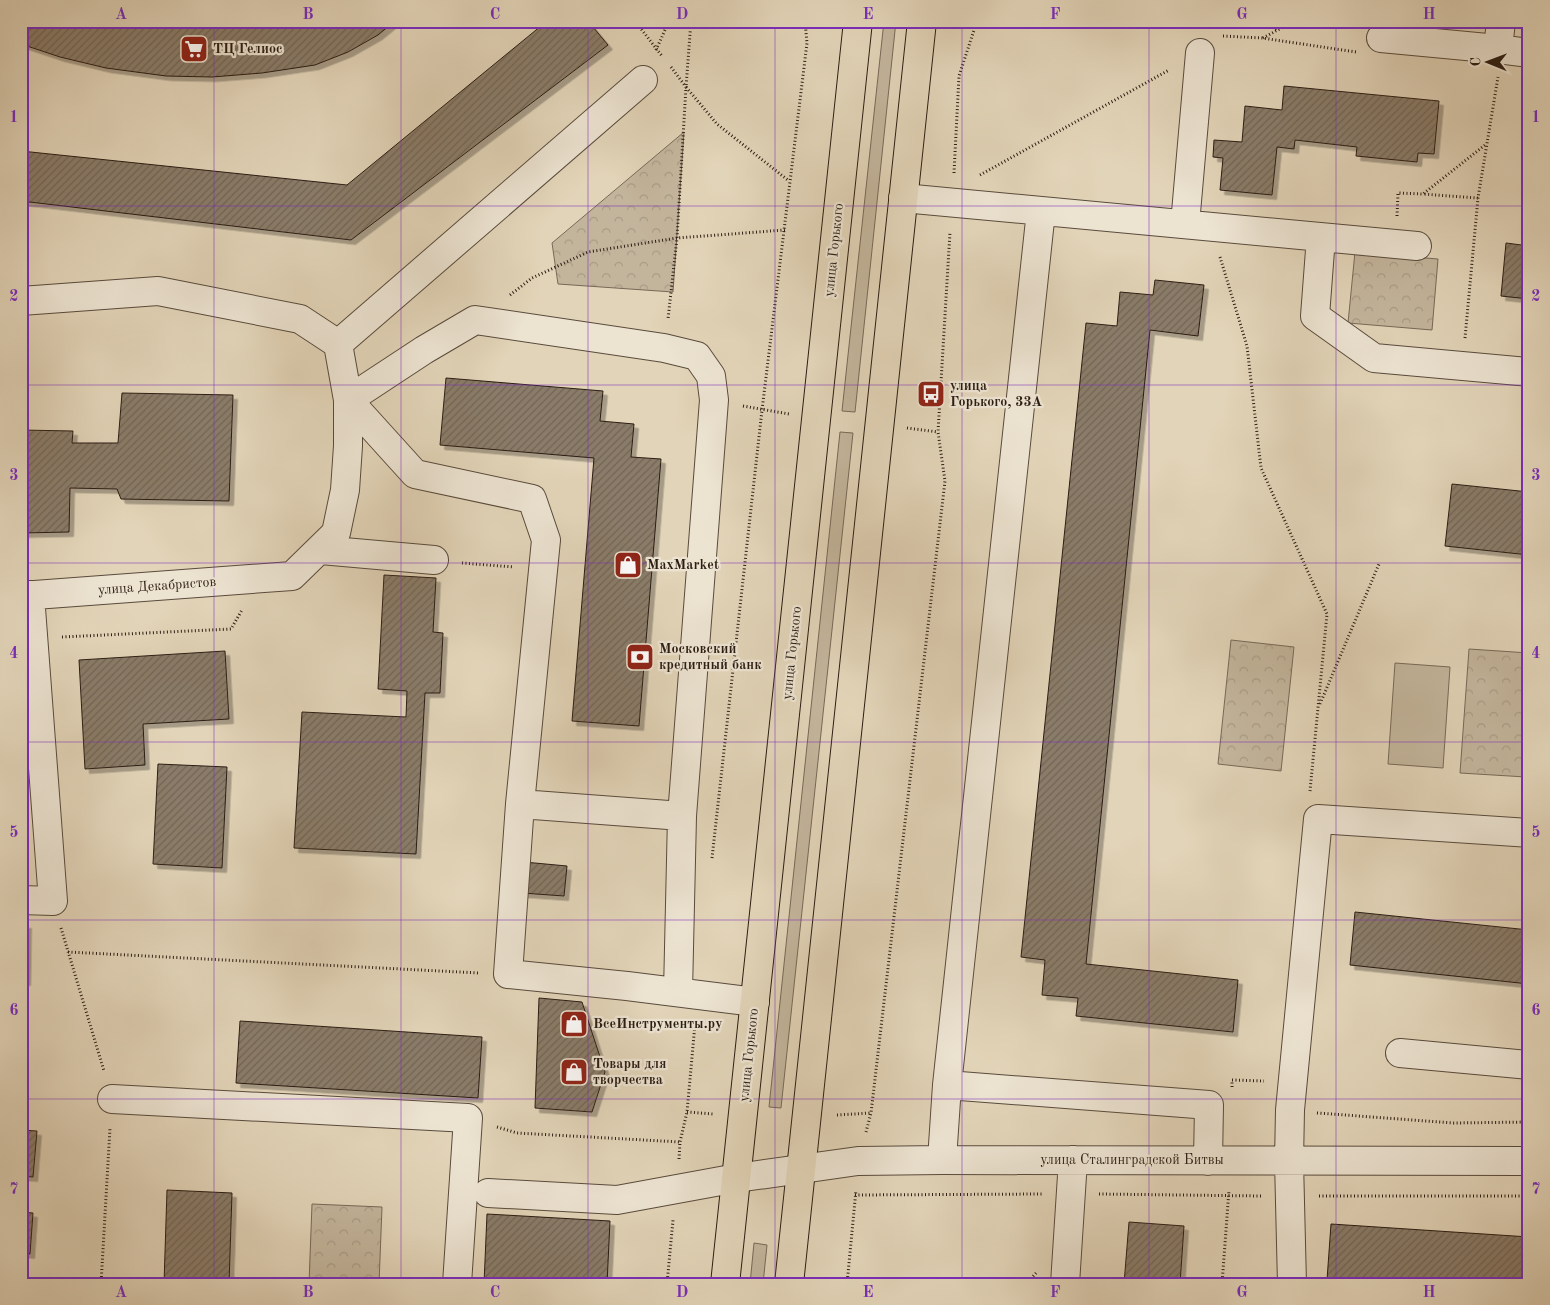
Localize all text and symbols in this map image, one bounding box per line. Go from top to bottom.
text: A [115,7,127,23]
text: B [302,7,314,23]
text: C [490,7,500,23]
text: D [676,7,688,23]
text: E [862,7,874,23]
text: F [1050,7,1061,23]
text: G [1236,7,1248,23]
text: H [1422,7,1436,23]
supermarket icon: ТЦ Гелиос [179,34,209,64]
north arrow [1462,38,1512,88]
place label: ТЦ Гелиос [213,42,283,56]
text: С [1469,57,1483,67]
text: 1 [9,110,19,126]
text: 1 [1531,110,1541,126]
street label: улица Горького [822,202,846,298]
text: 2 [9,289,19,305]
text: 2 [1531,289,1541,305]
bus stop icon: улица Горького, 33А [916,379,946,409]
place label: улица Горького, 33А [950,379,1043,409]
text: 3 [9,468,19,484]
text: 3 [1531,468,1541,484]
shop icon: MaxMarket [613,550,643,580]
place label: MaxMarket [647,558,719,572]
street label: улица Декабристов [97,575,217,597]
street label: улица Горького [780,605,804,701]
bank icon: Московский кредитный банк [625,642,655,672]
place label: Московский кредитный банк [659,642,762,672]
text: 4 [9,646,19,662]
text: 4 [1531,646,1541,662]
text: 5 [9,825,19,841]
text: 5 [1531,825,1541,841]
text: 6 [9,1003,19,1019]
text: 6 [1531,1003,1541,1019]
street label: улица Горького [737,1007,761,1103]
shop icon: ВсеИнструменты.ру [559,1009,589,1039]
place label: ВсеИнструменты.ру [593,1017,723,1031]
shop icon: Товары для творчества [559,1057,589,1087]
place label: Товары для творчества [593,1057,667,1087]
street label: улица Сталинградской Битвы [1040,1153,1224,1167]
text: 7 [9,1182,19,1198]
text: 7 [1531,1182,1541,1198]
text: A [115,1285,127,1301]
text: B [302,1285,314,1301]
text: C [490,1285,500,1301]
text: D [676,1285,688,1301]
text: E [862,1285,874,1301]
text: F [1050,1285,1061,1301]
text: G [1236,1285,1248,1301]
text: H [1422,1285,1436,1301]

